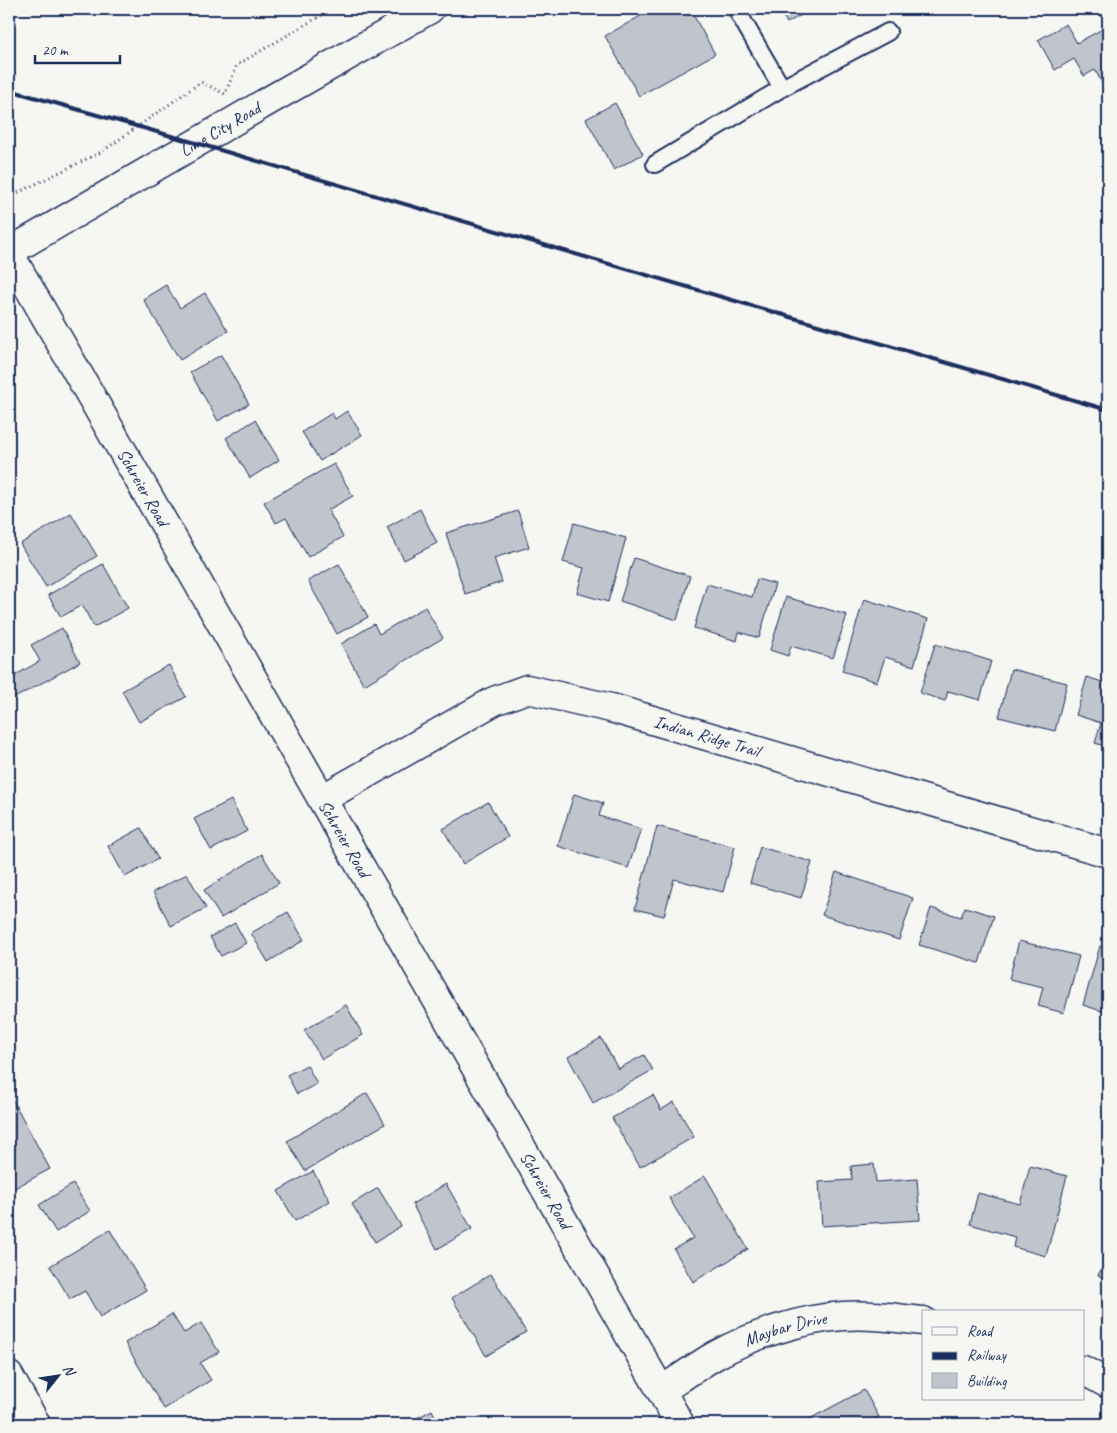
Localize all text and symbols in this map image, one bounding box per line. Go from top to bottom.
scale bar [35,32,120,64]
text: 20 m [42,41,69,60]
street label: Lime City Road [176,96,267,161]
street label: Schreier Road [112,445,176,532]
street label: Indian Ridge Trail [651,710,765,763]
street label: Schreier Road [314,796,377,884]
street label: Schreier Road [515,1147,578,1235]
street label: Maybar Drive [740,1307,829,1351]
legend [922,1310,1084,1400]
text: Road [967,1322,994,1341]
text: Railway [967,1346,1008,1365]
north arrow [32,1350,82,1400]
text: N [59,1362,80,1380]
text: Building [967,1372,1007,1391]

